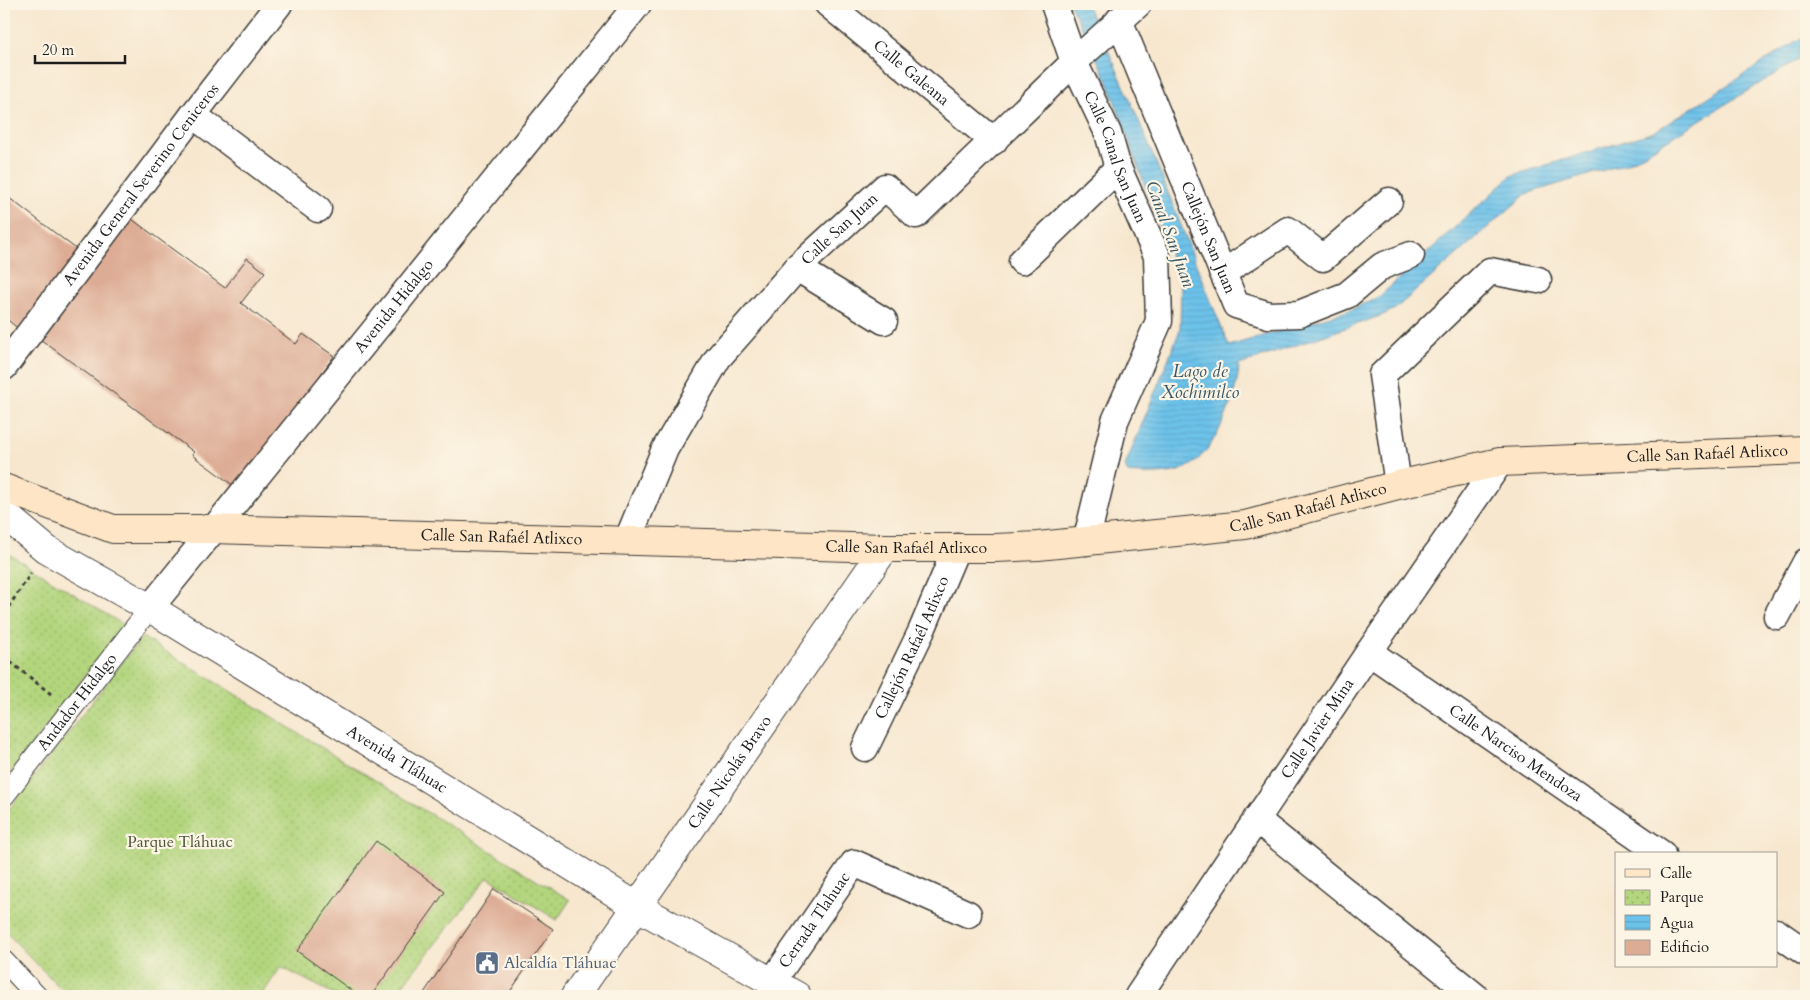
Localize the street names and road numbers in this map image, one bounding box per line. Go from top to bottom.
street label: Calle Galeana [869,35,954,111]
street label: Avenida General Severino Ceniceros [58,79,224,290]
street label: Calle Canal San Juan [1078,87,1152,226]
street label: Callejón San Juan [1175,178,1241,297]
street label: Calle San Juan [796,188,883,270]
street label: Avenida Hidalgo [349,254,439,358]
street label: Calle San Rafaél Atlixco [1626,440,1789,468]
street label: Calle San Rafaél Atlixco [1228,477,1389,538]
street label: Calle San Rafaél Atlixco [420,524,583,550]
street label: Calle San Rafaél Atlixco [825,535,987,559]
street label: Callejón Rafaél Atlixco [870,572,955,723]
street label: Andador Hidalgo [32,648,122,755]
street label: Calle Javier Mina [1276,674,1359,783]
street label: Calle Narciso Mendoza [1444,699,1587,807]
street label: Calle Nicolás Bravo [683,711,777,834]
street label: Avenida Tláhuac [342,720,452,799]
street label: Cerrada Tlahuac [774,868,855,973]

